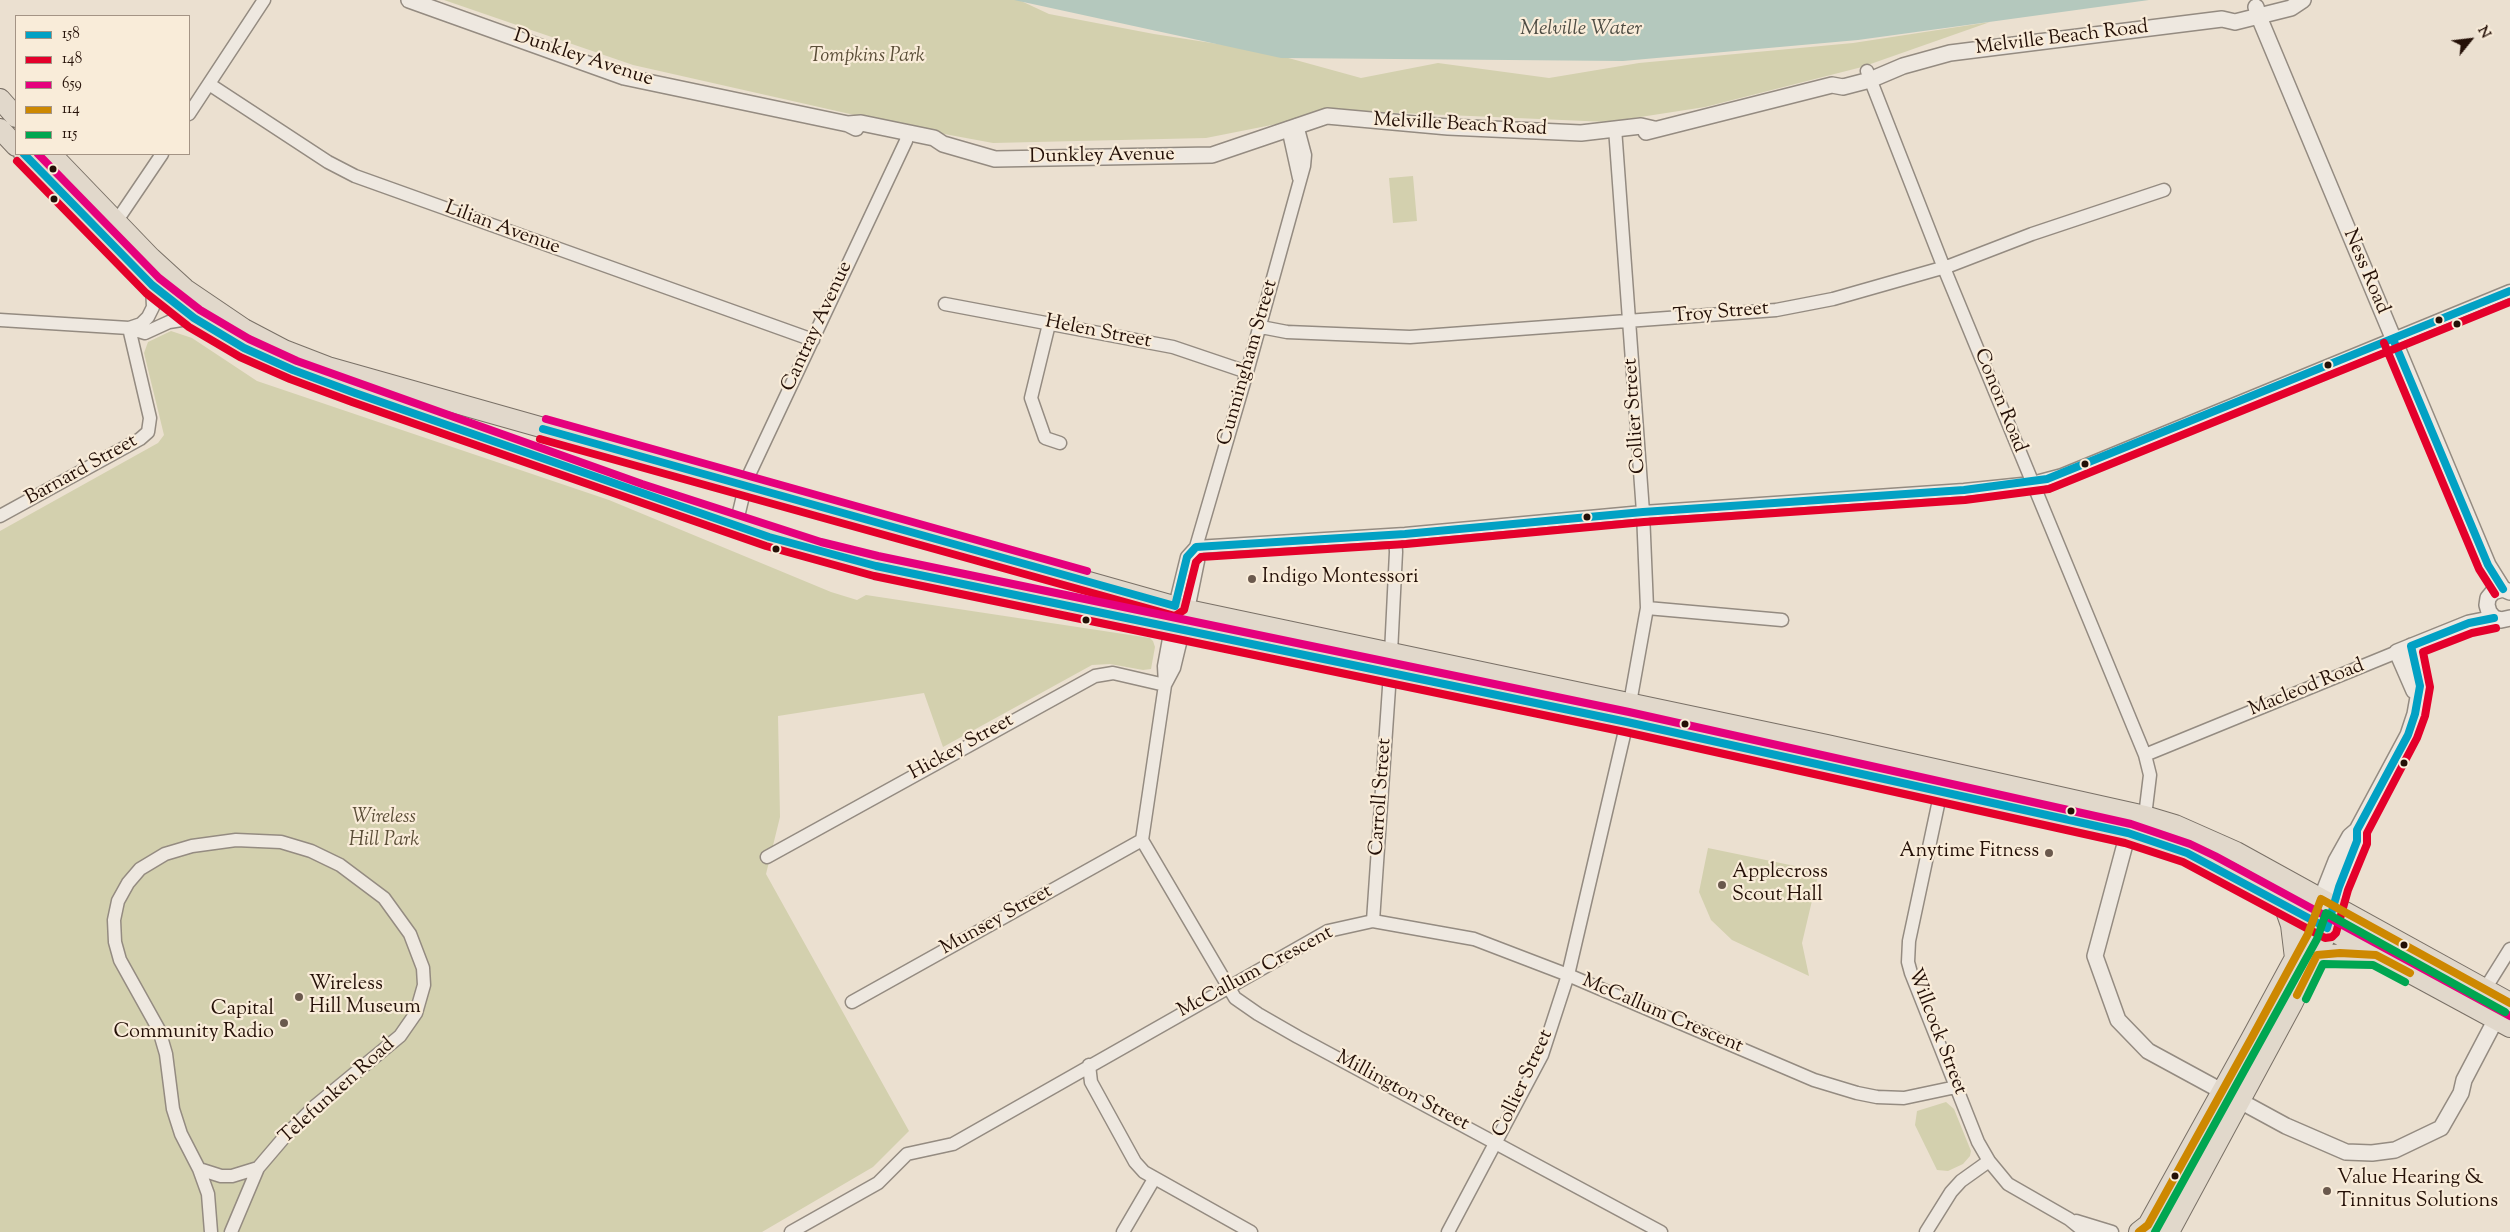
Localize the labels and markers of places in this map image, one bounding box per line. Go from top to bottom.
unlabelled marker [48,164,58,174]
unlabelled marker [49,194,59,204]
unlabelled marker [2434,315,2444,325]
unlabelled marker [2452,319,2462,329]
unlabelled marker [2323,360,2333,370]
unlabelled marker [2080,459,2090,469]
unlabelled marker [1582,512,1592,522]
unlabelled marker [771,544,781,554]
place label: Indigo Montessori [1262,567,1419,591]
marker: Indigo Montessori [1246,573,1258,585]
unlabelled marker [1081,615,1091,625]
unlabelled marker [1680,719,1690,729]
unlabelled marker [2399,758,2409,768]
unlabelled marker [2066,806,2076,816]
place label: Anytime Fitness [1899,841,2039,865]
marker: Anytime Fitness [2043,847,2055,859]
place label: Applecross Scout Hall [1732,862,1828,909]
marker: Applecross Scout Hall [1716,879,1728,891]
unlabelled marker [2399,940,2409,950]
place label: Wireless Hill Museum [309,974,421,1021]
marker: Wireless Hill Museum [293,991,305,1003]
place label: Capital Community Radio [114,999,274,1046]
marker: Capital Community Radio [278,1017,290,1029]
place label: Value Hearing & Tinnitus Solutions [2337,1168,2498,1215]
unlabelled marker [2170,1171,2180,1181]
marker: Value Hearing & Tinnitus Solutions [2321,1185,2333,1197]

